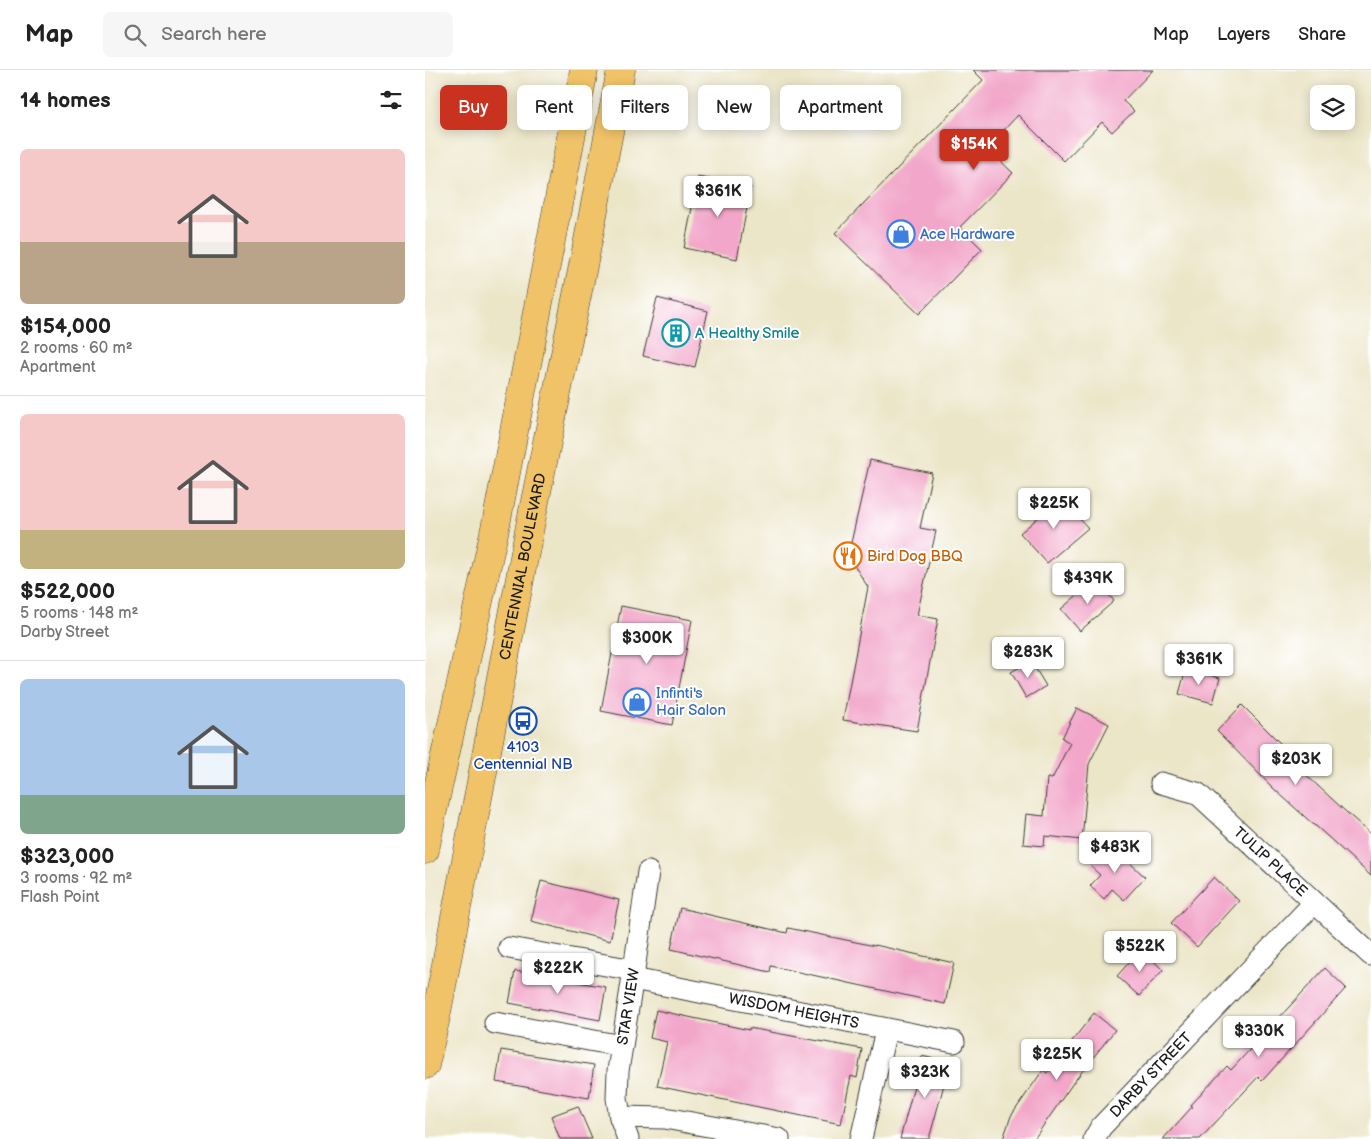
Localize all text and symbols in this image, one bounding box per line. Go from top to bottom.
search box [103,12,453,57]
text: Map [25,20,73,49]
icon: search [121,21,149,49]
text: Search here [161,23,267,46]
text: Map [1153,24,1189,45]
text: Layers [1217,24,1270,45]
text: Share [1298,24,1346,45]
chip: Buy [440,85,507,130]
chip: Rent [517,85,592,130]
chip: Filters [602,85,688,130]
chip: New [698,85,770,130]
chip: Apartment [780,85,901,130]
map controls [1310,85,1355,130]
button: layers [1310,85,1355,130]
icon: filters [377,86,405,114]
text: 14 homes [20,88,111,113]
pin: $154K [939,128,1009,171]
text: $154K [951,135,997,154]
pin: $361K [683,176,753,218]
icon: home [168,181,258,271]
text: $361K [694,182,742,201]
shop icon: Ace Hardware [886,219,916,249]
place label: Ace Hardware [920,225,1015,244]
text: $154,000 [20,314,111,339]
building icon: A Healthy Smile [661,318,691,348]
place label: A Healthy Smile [695,324,800,343]
text: 2 rooms · 60 m² [20,339,133,358]
text: Apartment [20,358,96,377]
icon: home [168,447,258,537]
street label: CENTENNIAL BOULEVARD [496,471,551,662]
pin: $225K [1019,488,1089,530]
text: $225K [1029,494,1079,513]
restaurant icon: Bird Dog BBQ [833,541,863,571]
place label: Bird Dog BBQ [867,547,963,566]
pin: $439K [1053,562,1123,605]
text: $439K [1063,569,1113,588]
text: $522,000 [20,579,115,604]
text: 5 rooms · 148 m² [20,604,138,623]
pin: $300K [612,622,682,665]
text: Darby Street [20,623,109,642]
text: $300K [622,629,672,648]
pin: $283K [993,636,1063,679]
text: $283K [1003,643,1053,662]
pin: $361K [1164,644,1234,686]
text: $361K [1175,650,1223,669]
place label: Infinti's Hair Salon [656,684,726,720]
shop icon: Infinti's Hair Salon [622,687,652,717]
bus stop icon: 4103 Centennial NB [508,706,538,736]
icon: home [168,712,258,802]
place label: 4103 Centennial NB [474,738,572,774]
pin: $203K [1261,744,1331,786]
text: $203K [1271,750,1321,769]
street label: TULIP PLACE [1229,823,1311,901]
pin: $483K [1080,832,1150,874]
text: $483K [1090,838,1140,857]
text: $323,000 [20,844,114,869]
text: 3 rooms · 92 m² [20,869,133,888]
text: Flash Point [20,888,99,907]
pin: $522K [1105,930,1175,973]
text: $522K [1115,937,1165,956]
pin: $222K [523,952,593,995]
text: $222K [533,959,583,978]
street label: STAR VIEW [613,967,644,1046]
street label: WISDOM HEIGHTS [727,989,861,1033]
pin: $330K [1224,1016,1294,1058]
text: $330K [1234,1022,1284,1041]
street label: DARBY STREET [1106,1029,1196,1122]
pin: $225K [1022,1038,1092,1081]
text: $225K [1032,1045,1082,1064]
pin: $323K [890,1056,960,1099]
text: $323K [900,1063,950,1082]

